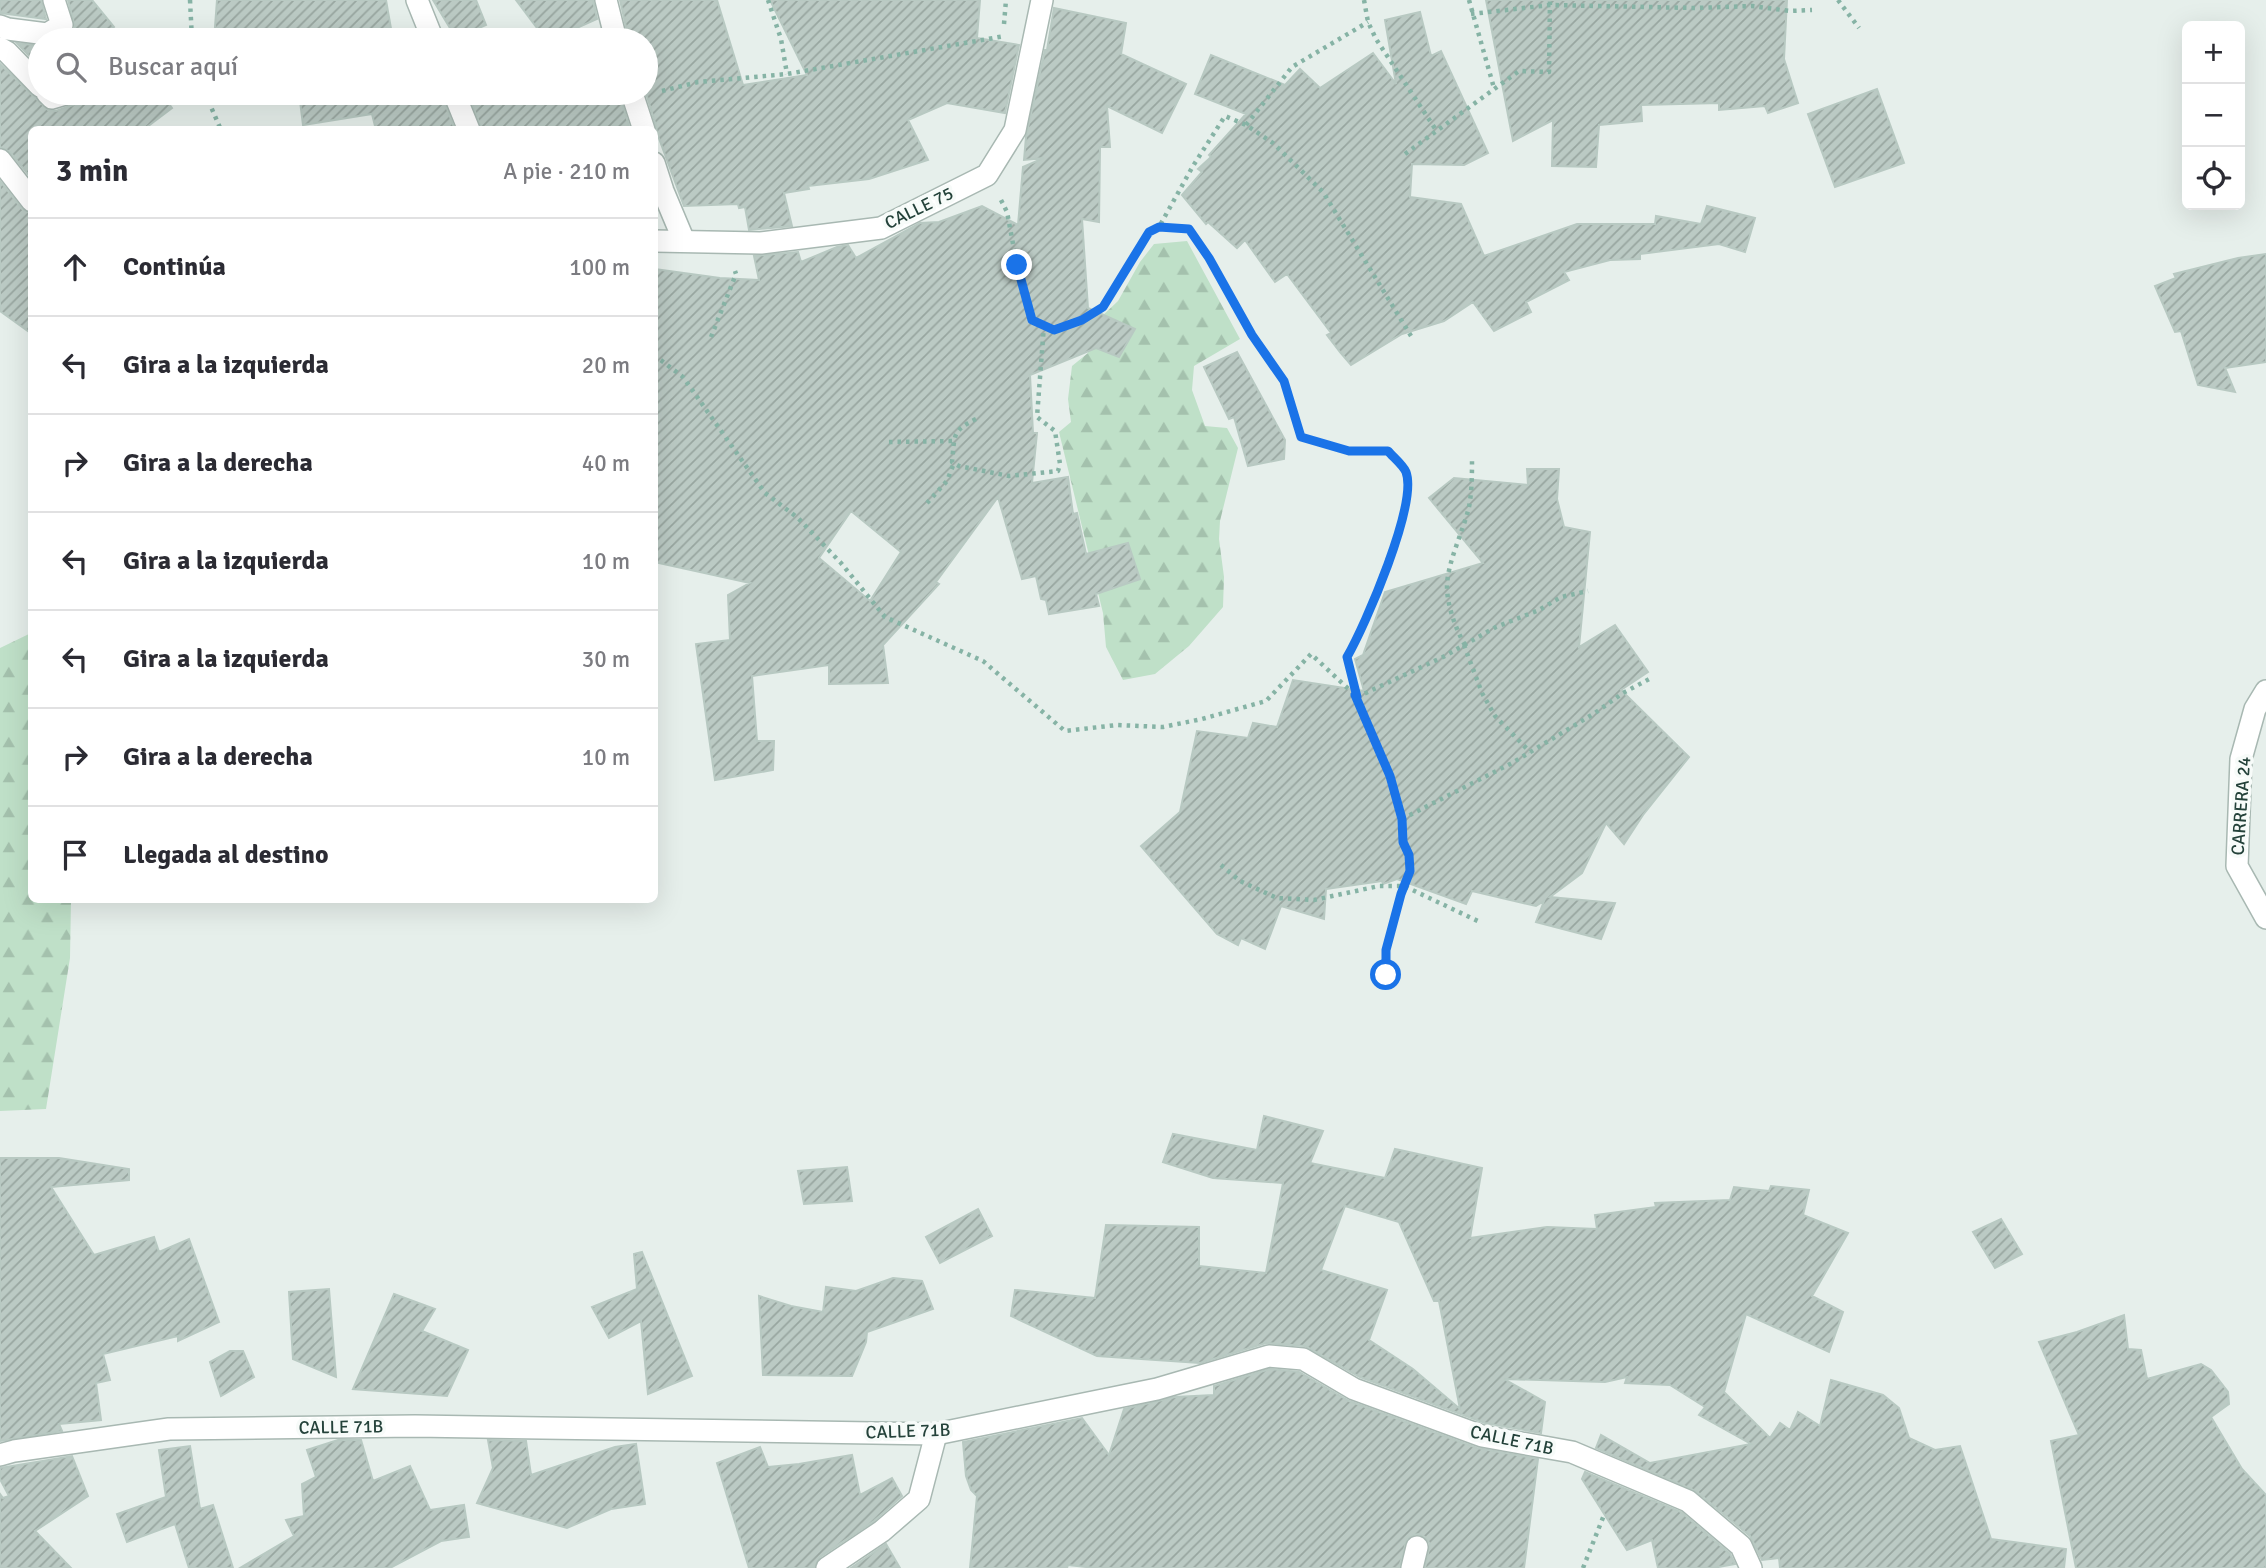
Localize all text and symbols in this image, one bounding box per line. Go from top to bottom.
map controls [2182,21,2245,210]
button: + [2182,21,2245,84]
search box [28,28,658,105]
icon: search [52,48,90,86]
text: Buscar aquí [108,51,238,83]
button: − [2182,84,2245,147]
button: locate [2182,147,2245,210]
text: 3 min [56,153,128,190]
text: A pie · 210 m [503,157,630,186]
street label: CALLE 75 [881,182,957,234]
icon: ahead [56,248,94,286]
route end [1001,249,1032,280]
text: Continúa [123,251,226,283]
text: 100 m [569,253,630,282]
icon: left [56,346,94,384]
text: Gira a la izquierda [123,349,329,381]
text: 20 m [582,351,630,380]
icon: right [56,444,94,482]
text: Gira a la derecha [123,447,313,479]
text: 40 m [582,449,630,478]
icon: left [56,542,94,580]
text: Gira a la izquierda [123,545,329,577]
text: 10 m [582,547,630,576]
icon: left [56,640,94,678]
text: Gira a la izquierda [123,643,329,675]
text: 30 m [582,645,630,674]
icon: right [56,738,94,776]
text: Gira a la derecha [123,741,313,773]
text: 10 m [582,743,630,772]
street label: CARRERA 24 [2227,756,2255,856]
icon: arrive [56,836,94,874]
text: Llegada al destino [123,839,329,871]
route start [1370,959,1401,990]
street label: CALLE 71B [298,1415,384,1439]
street label: CALLE 71B [865,1419,951,1443]
street label: CALLE 71B [1468,1420,1556,1460]

